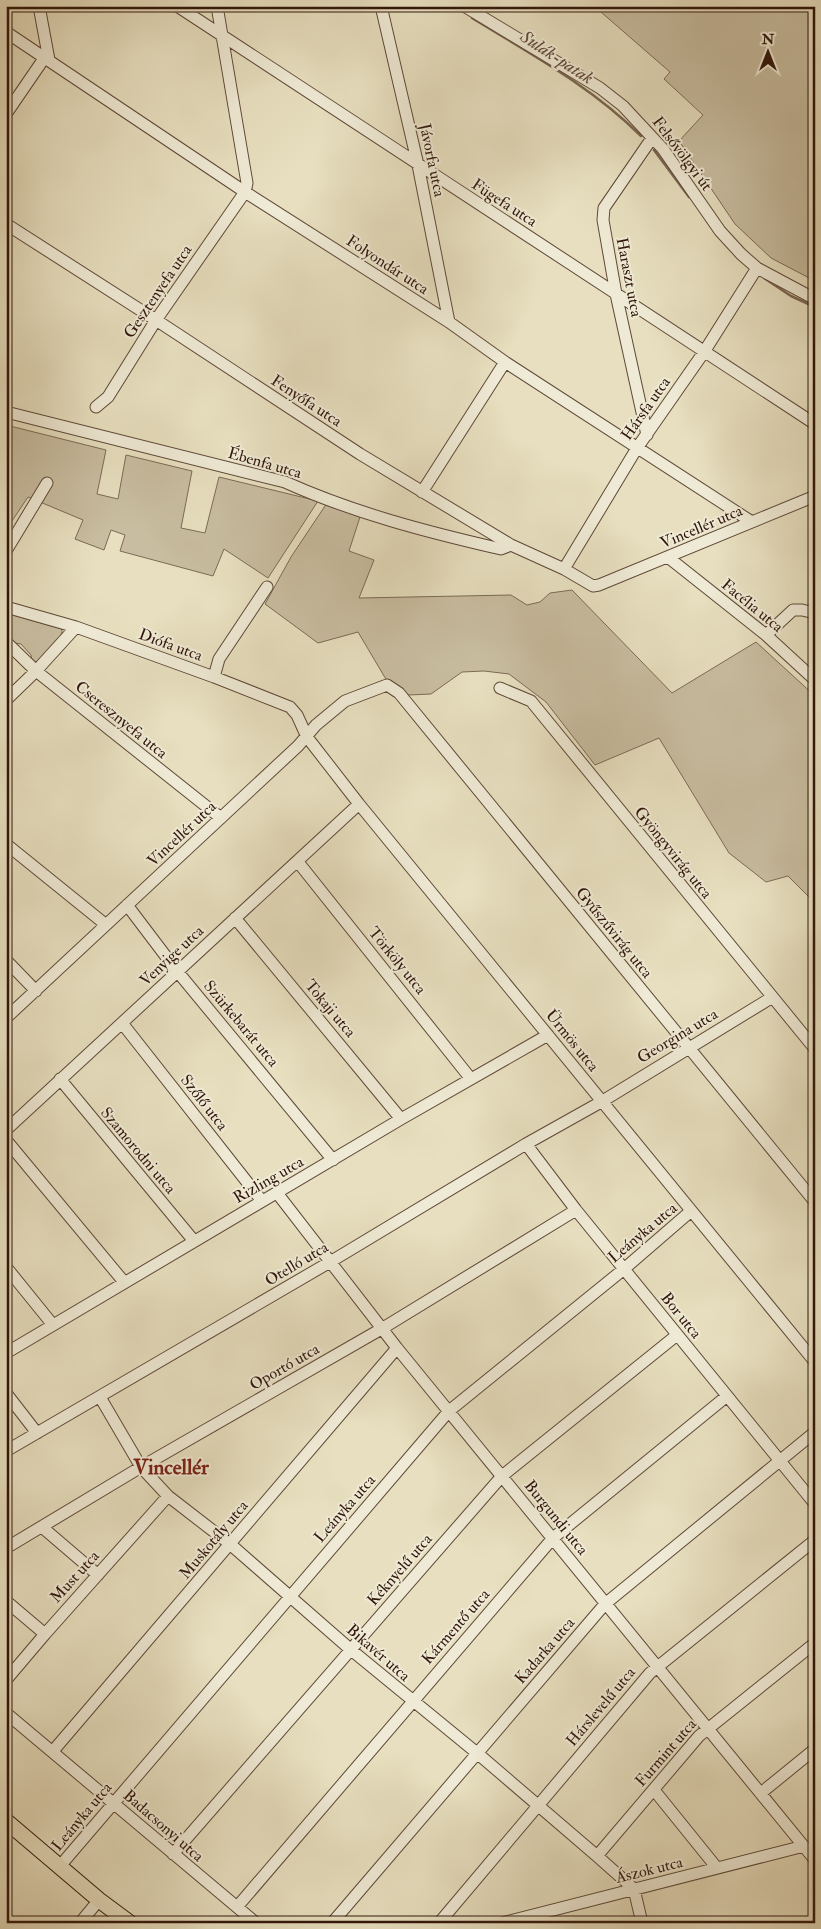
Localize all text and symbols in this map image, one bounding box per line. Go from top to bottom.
water label: Sulák-patak [515,25,598,90]
north arrow [744,28,794,78]
text: N [761,31,775,48]
street label: Felsővölgyi út [648,112,717,195]
street label: Jávorfa utca [413,121,450,199]
street label: Fügefa utca [468,174,541,232]
street label: Folyondár utca [342,231,433,299]
street label: Haraszt utca [612,236,647,319]
street label: Gesztenyefa utca [119,241,197,342]
street label: Fenyőfa utca [267,371,346,431]
street label: Hársfa utca [617,373,675,444]
street label: Ébenfa utca [226,442,305,483]
street label: Vincellér utca [657,500,746,553]
street label: Facélia utca [717,575,788,637]
street label: Diófa utca [136,624,206,666]
street label: Cseresznyefa utca [71,676,172,763]
street label: Vincellér utca [143,796,221,871]
street label: Gyöngyvirág utca [630,803,717,903]
street label: Gyűszűvirág utca [571,883,657,983]
street label: Venyige utca [135,921,208,990]
street label: Törköly utca [364,923,431,999]
street label: Szürkebarát utca [199,976,284,1071]
street label: Tokaji utca [300,976,360,1042]
street label: Georgina utca [634,1004,722,1068]
street label: Ürmös utca [541,1005,604,1076]
street label: Szőlő utca [176,1071,233,1135]
street label: Szamorodni utca [96,1103,181,1198]
street label: Rizling utca [230,1152,308,1208]
street label: Leányka utca [604,1198,682,1267]
street label: Otelló utca [261,1237,332,1291]
street label: Bor utca [656,1288,706,1343]
street label: Oportó utca [246,1339,324,1396]
district label: Vincellér [132,1454,210,1481]
street label: Leányka utca [310,1470,380,1547]
street label: Burgundi utca [520,1476,593,1560]
street label: Muskotály utca [175,1496,253,1583]
street label: Kéknyelű utca [363,1529,437,1610]
street label: Must utca [46,1546,104,1607]
street label: Kármentő utca [418,1584,494,1669]
street label: Kadarka utca [510,1613,579,1688]
street label: Bikavér utca [342,1620,415,1686]
street label: Hárslevelű utca [562,1663,640,1750]
street label: Furmint utca [631,1714,701,1791]
street label: Leányka utca [47,1778,117,1855]
street label: Badacsonyi utca [119,1785,208,1866]
street label: Ászok utca [612,1851,685,1888]

